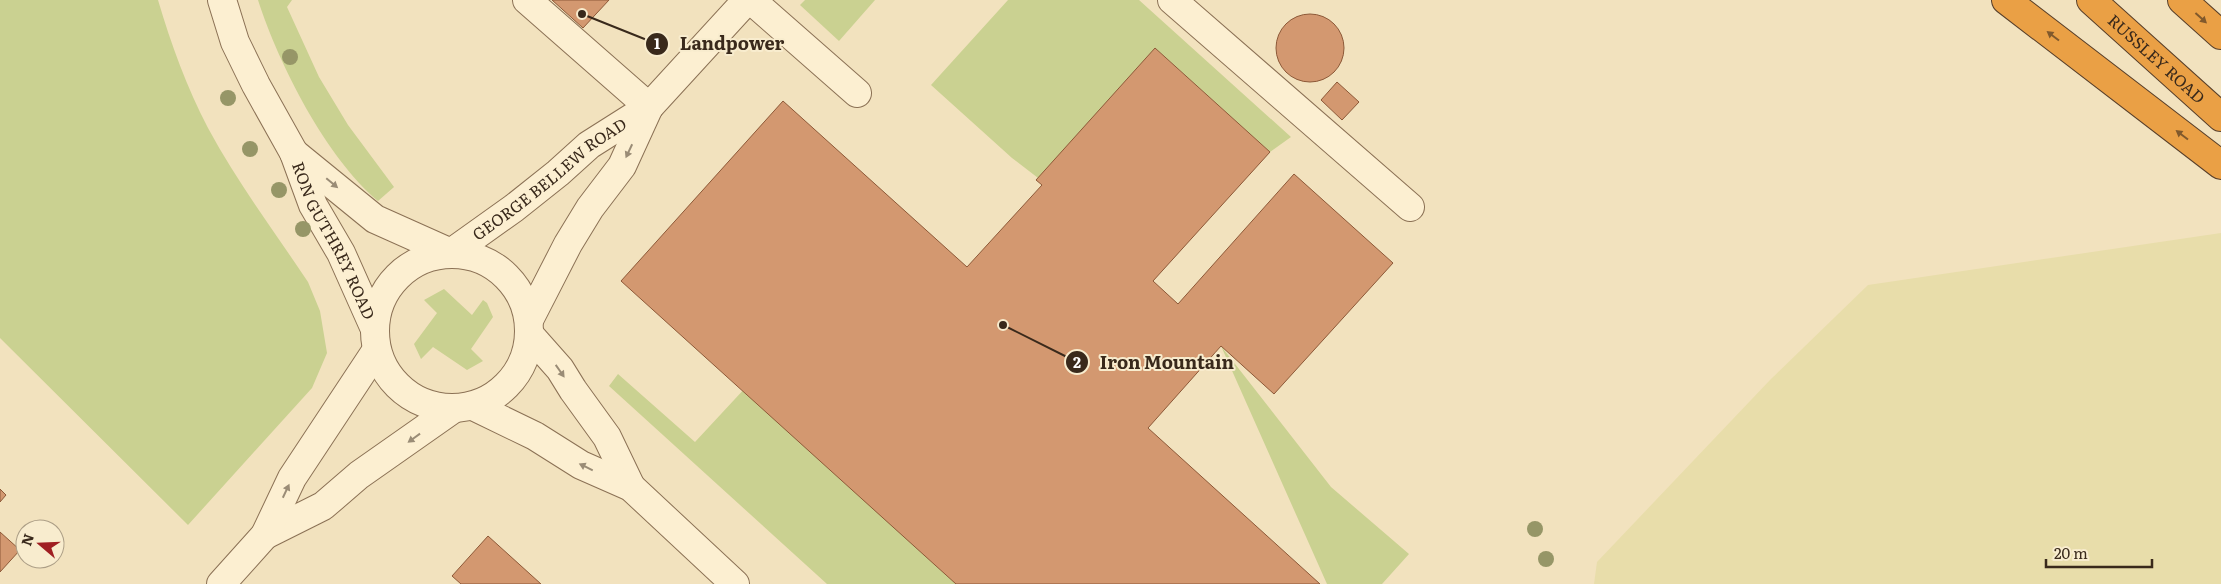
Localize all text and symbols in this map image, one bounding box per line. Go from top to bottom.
street label: RUSSLEY ROAD [2103,8,2211,108]
one-way arrow [2195,12,2207,24]
callout: Landpower [645,27,794,60]
text: Landpower [680,29,785,56]
text: 1 [654,31,660,54]
one-way arrow [2047,31,2060,42]
street label: GEORGE BELLEW ROAD [467,111,631,245]
one-way arrow [2175,130,2189,140]
one-way arrow [624,144,633,159]
street label: RON GUTHREY ROAD [287,158,382,323]
one-way arrow [326,178,339,189]
callout: Iron Mountain [1065,346,1244,379]
text: Iron Mountain [1100,348,1235,375]
text: 2 [1073,350,1081,373]
one-way arrow [555,364,565,378]
one-way arrow [408,432,421,443]
one-way arrow [579,463,594,471]
one-way arrow [282,484,290,498]
north arrow [15,519,65,569]
text: N [15,530,38,548]
scale bar [2046,536,2152,568]
text: 20 m [2054,541,2088,564]

